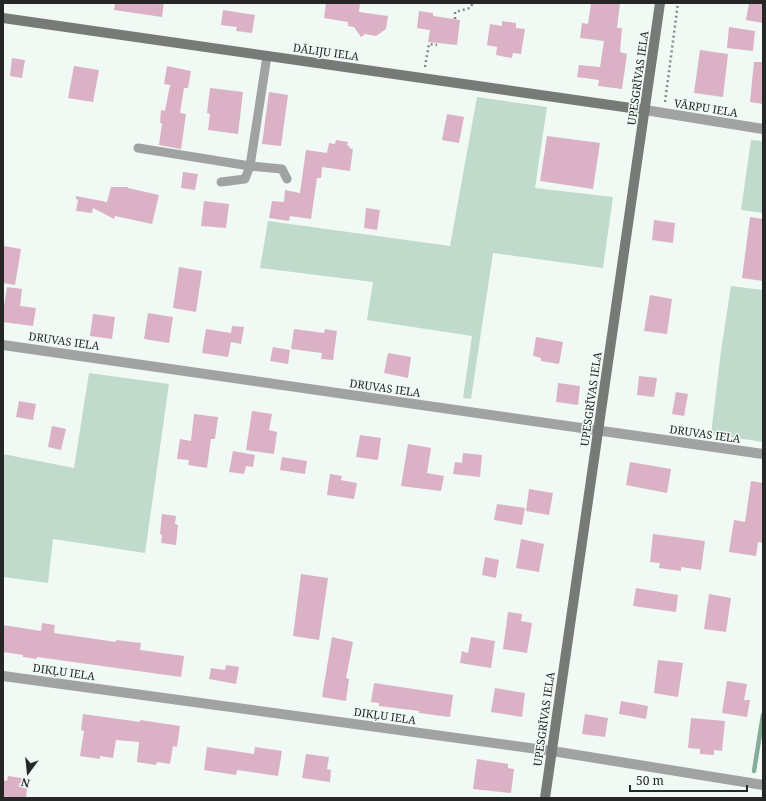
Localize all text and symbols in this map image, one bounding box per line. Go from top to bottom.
street label: UPESGRĪVAS IELA [623,30,652,126]
street label: DĀLIJU IELA [292,39,360,64]
street label: VĀRPU IELA [673,95,739,120]
street label: DRUVAS IELA [28,328,101,353]
street label: UPESGRĪVAS IELA [576,351,605,447]
street label: DRUVAS IELA [349,375,422,400]
street label: DRUVAS IELA [669,421,742,446]
street label: DIKĻU IELA [32,660,96,683]
street label: UPESGRĪVAS IELA [529,671,558,767]
street label: DIKĻU IELA [353,704,417,727]
north arrow [8,753,48,793]
scale bar [630,767,747,793]
text: 50 m [636,772,664,789]
text: N [19,775,31,792]

